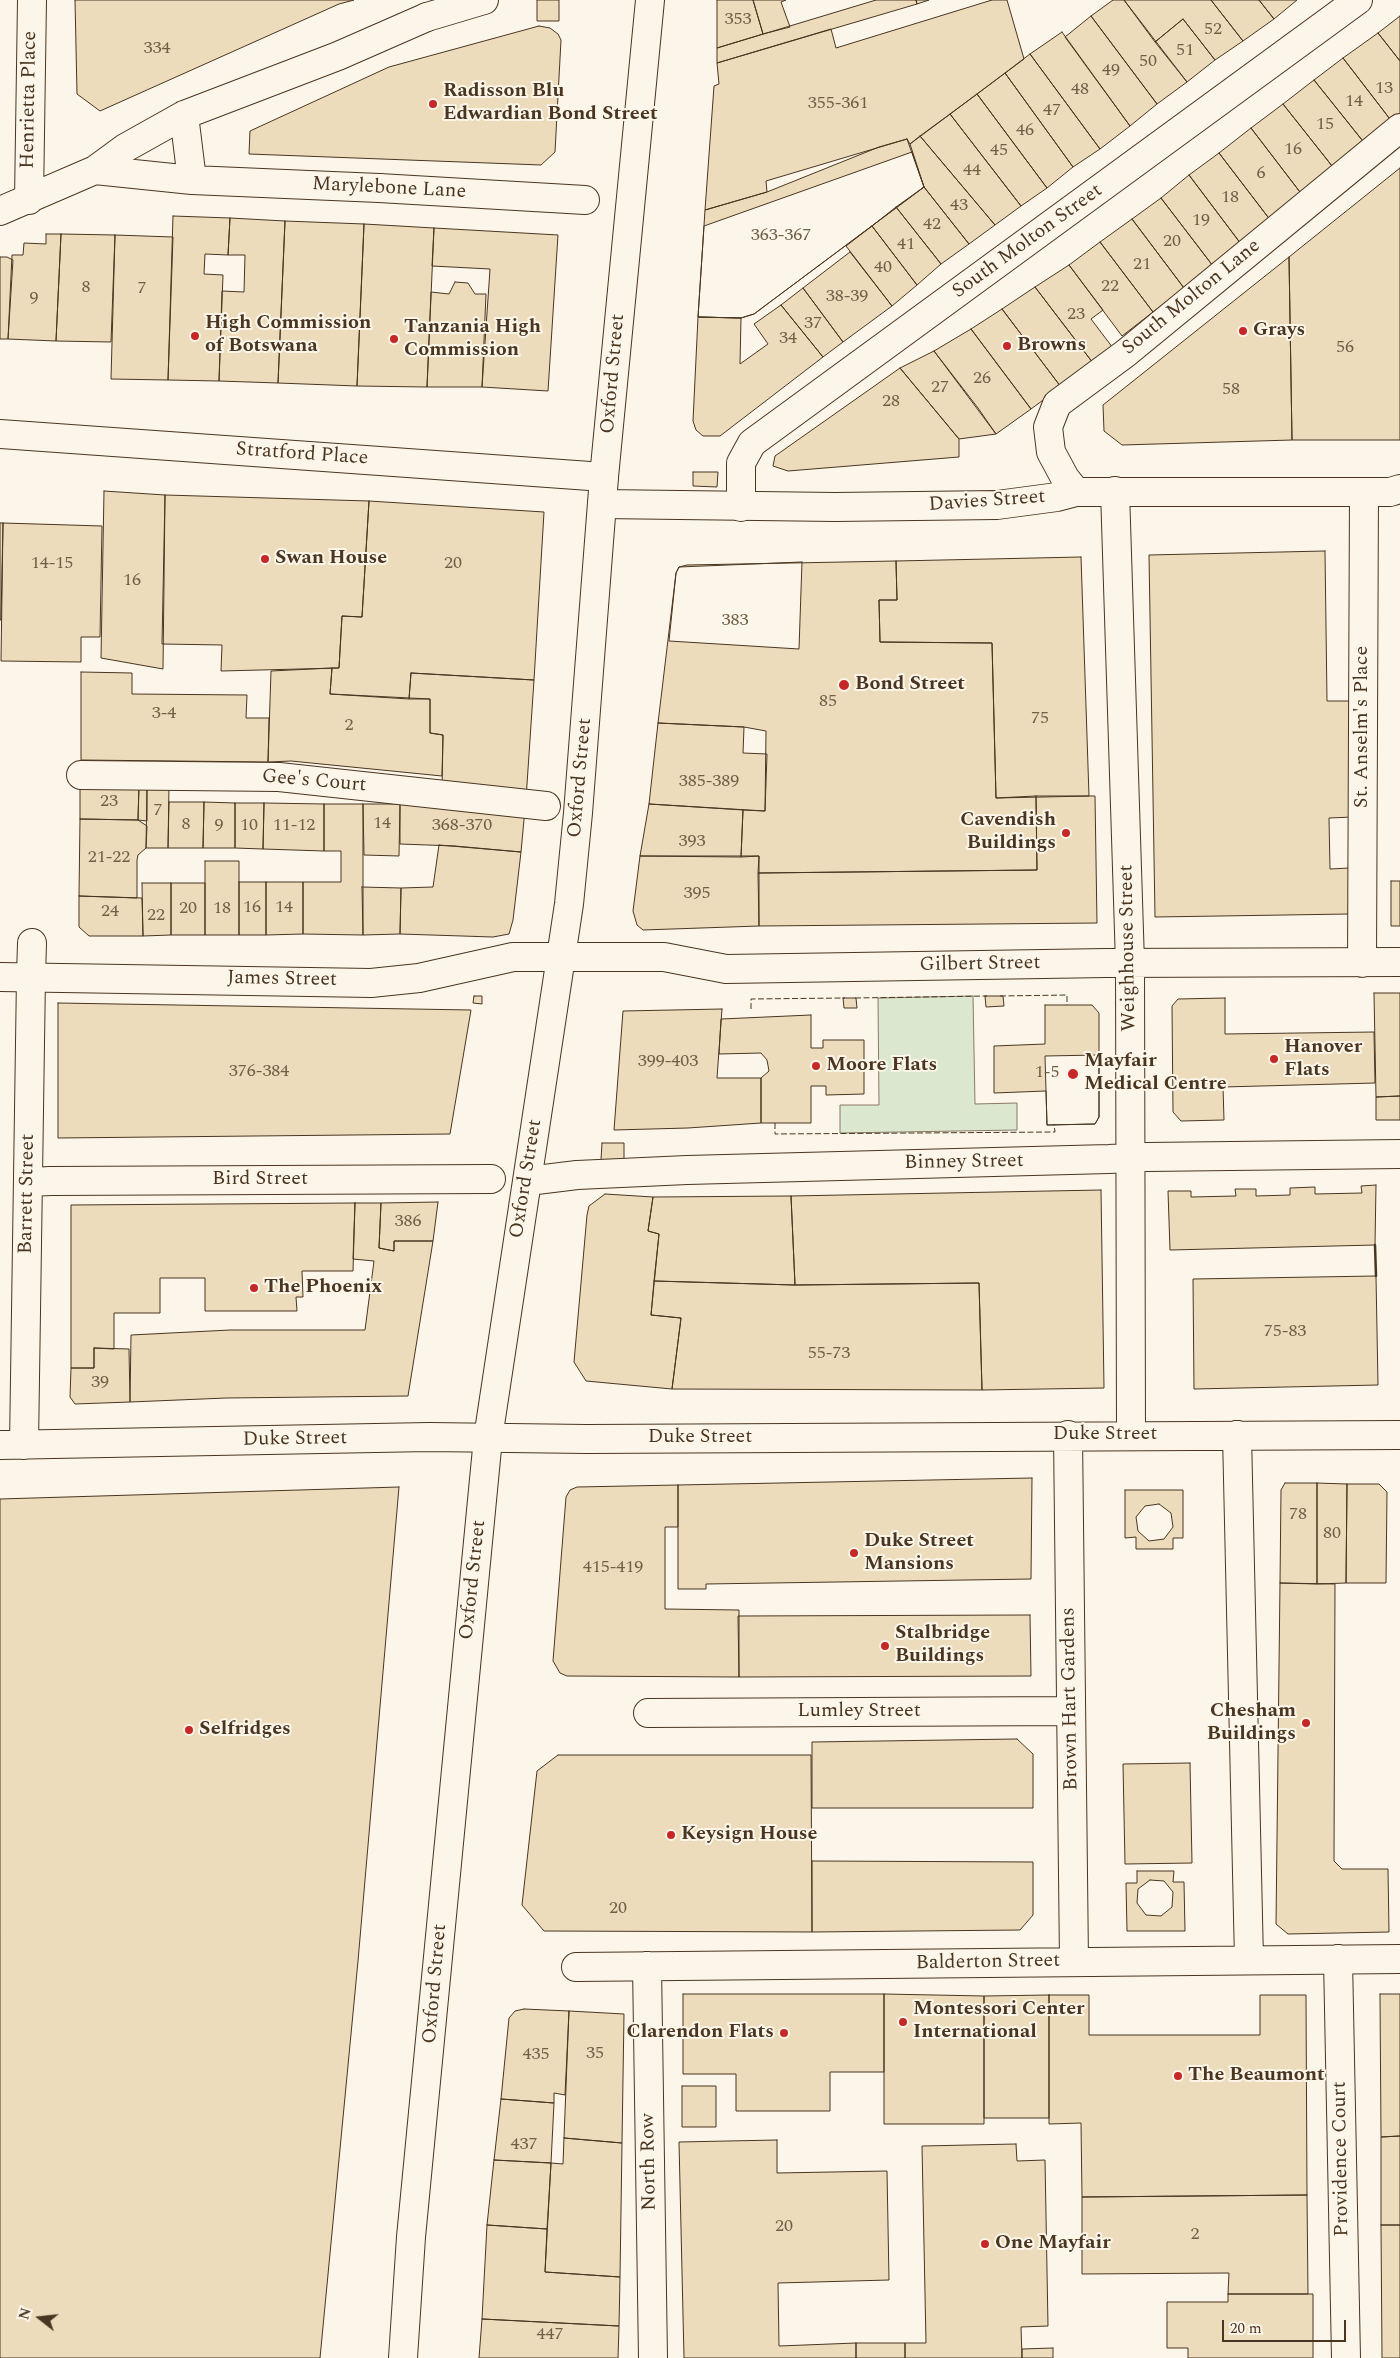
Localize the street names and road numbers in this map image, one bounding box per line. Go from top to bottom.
street label: Henrietta Place [17,31,43,169]
street label: Marylebone Lane [311,173,467,205]
street label: South Molton Street [948,180,1108,304]
street label: South Molton Lane [1118,235,1266,361]
street label: Oxford Street [597,313,631,435]
street label: Stratford Place [235,438,369,472]
street label: Davies Street [928,486,1046,518]
street label: St. Anselm's Place [1351,646,1375,808]
street label: Oxford Street [564,717,598,839]
street label: Gee's Court [261,765,367,799]
street label: Weighhouse Street [1116,864,1142,1032]
street label: Gilbert Street [919,952,1041,978]
street label: James Street [227,967,337,993]
street label: Oxford Street [506,1118,548,1240]
street label: Barrett Street [15,1134,41,1254]
street label: Binney Street [904,1150,1024,1176]
street label: Bird Street [212,1168,308,1192]
street label: Duke Street [1053,1423,1157,1447]
street label: Duke Street [648,1426,752,1450]
street label: Duke Street [242,1427,348,1453]
street label: Oxford Street [456,1519,492,1641]
street label: Brown Hart Gardens [1057,1607,1085,1791]
street label: Lumley Street [797,1700,921,1724]
street label: Oxford Street [419,1923,453,2045]
street label: Balderton Street [916,1950,1060,1976]
street label: Providence Court [1329,2081,1355,2237]
street label: North Row [637,2113,663,2211]

